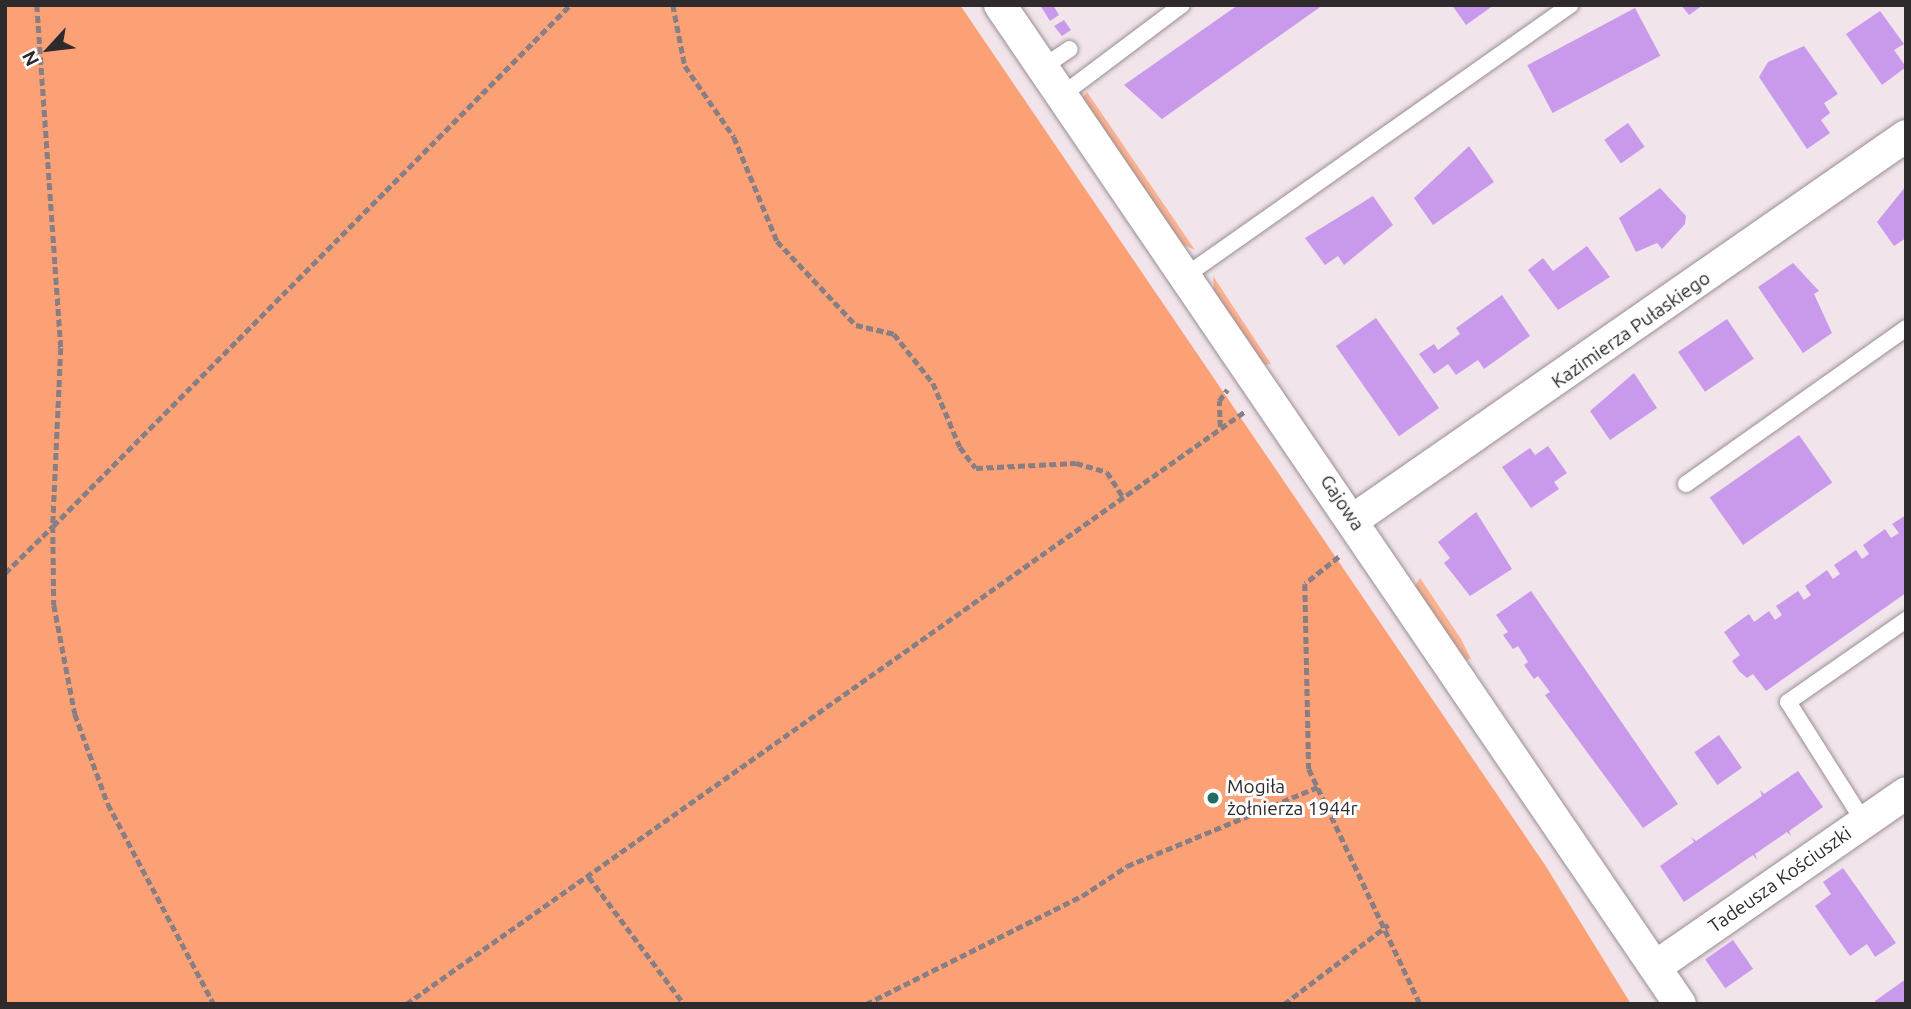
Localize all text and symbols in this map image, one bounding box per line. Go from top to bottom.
north arrow [14,14,84,84]
text: N [17,47,43,70]
street label: Kazimierza Pułaskiego [1547,267,1715,393]
street label: Gajowa [1315,471,1369,535]
place label: Mogiła żołnierza 1944r [1227,776,1358,820]
marker: Mogiła żołnierza 1944r [1205,790,1221,806]
street label: Tadeusza Kościuszki [1704,822,1856,938]

